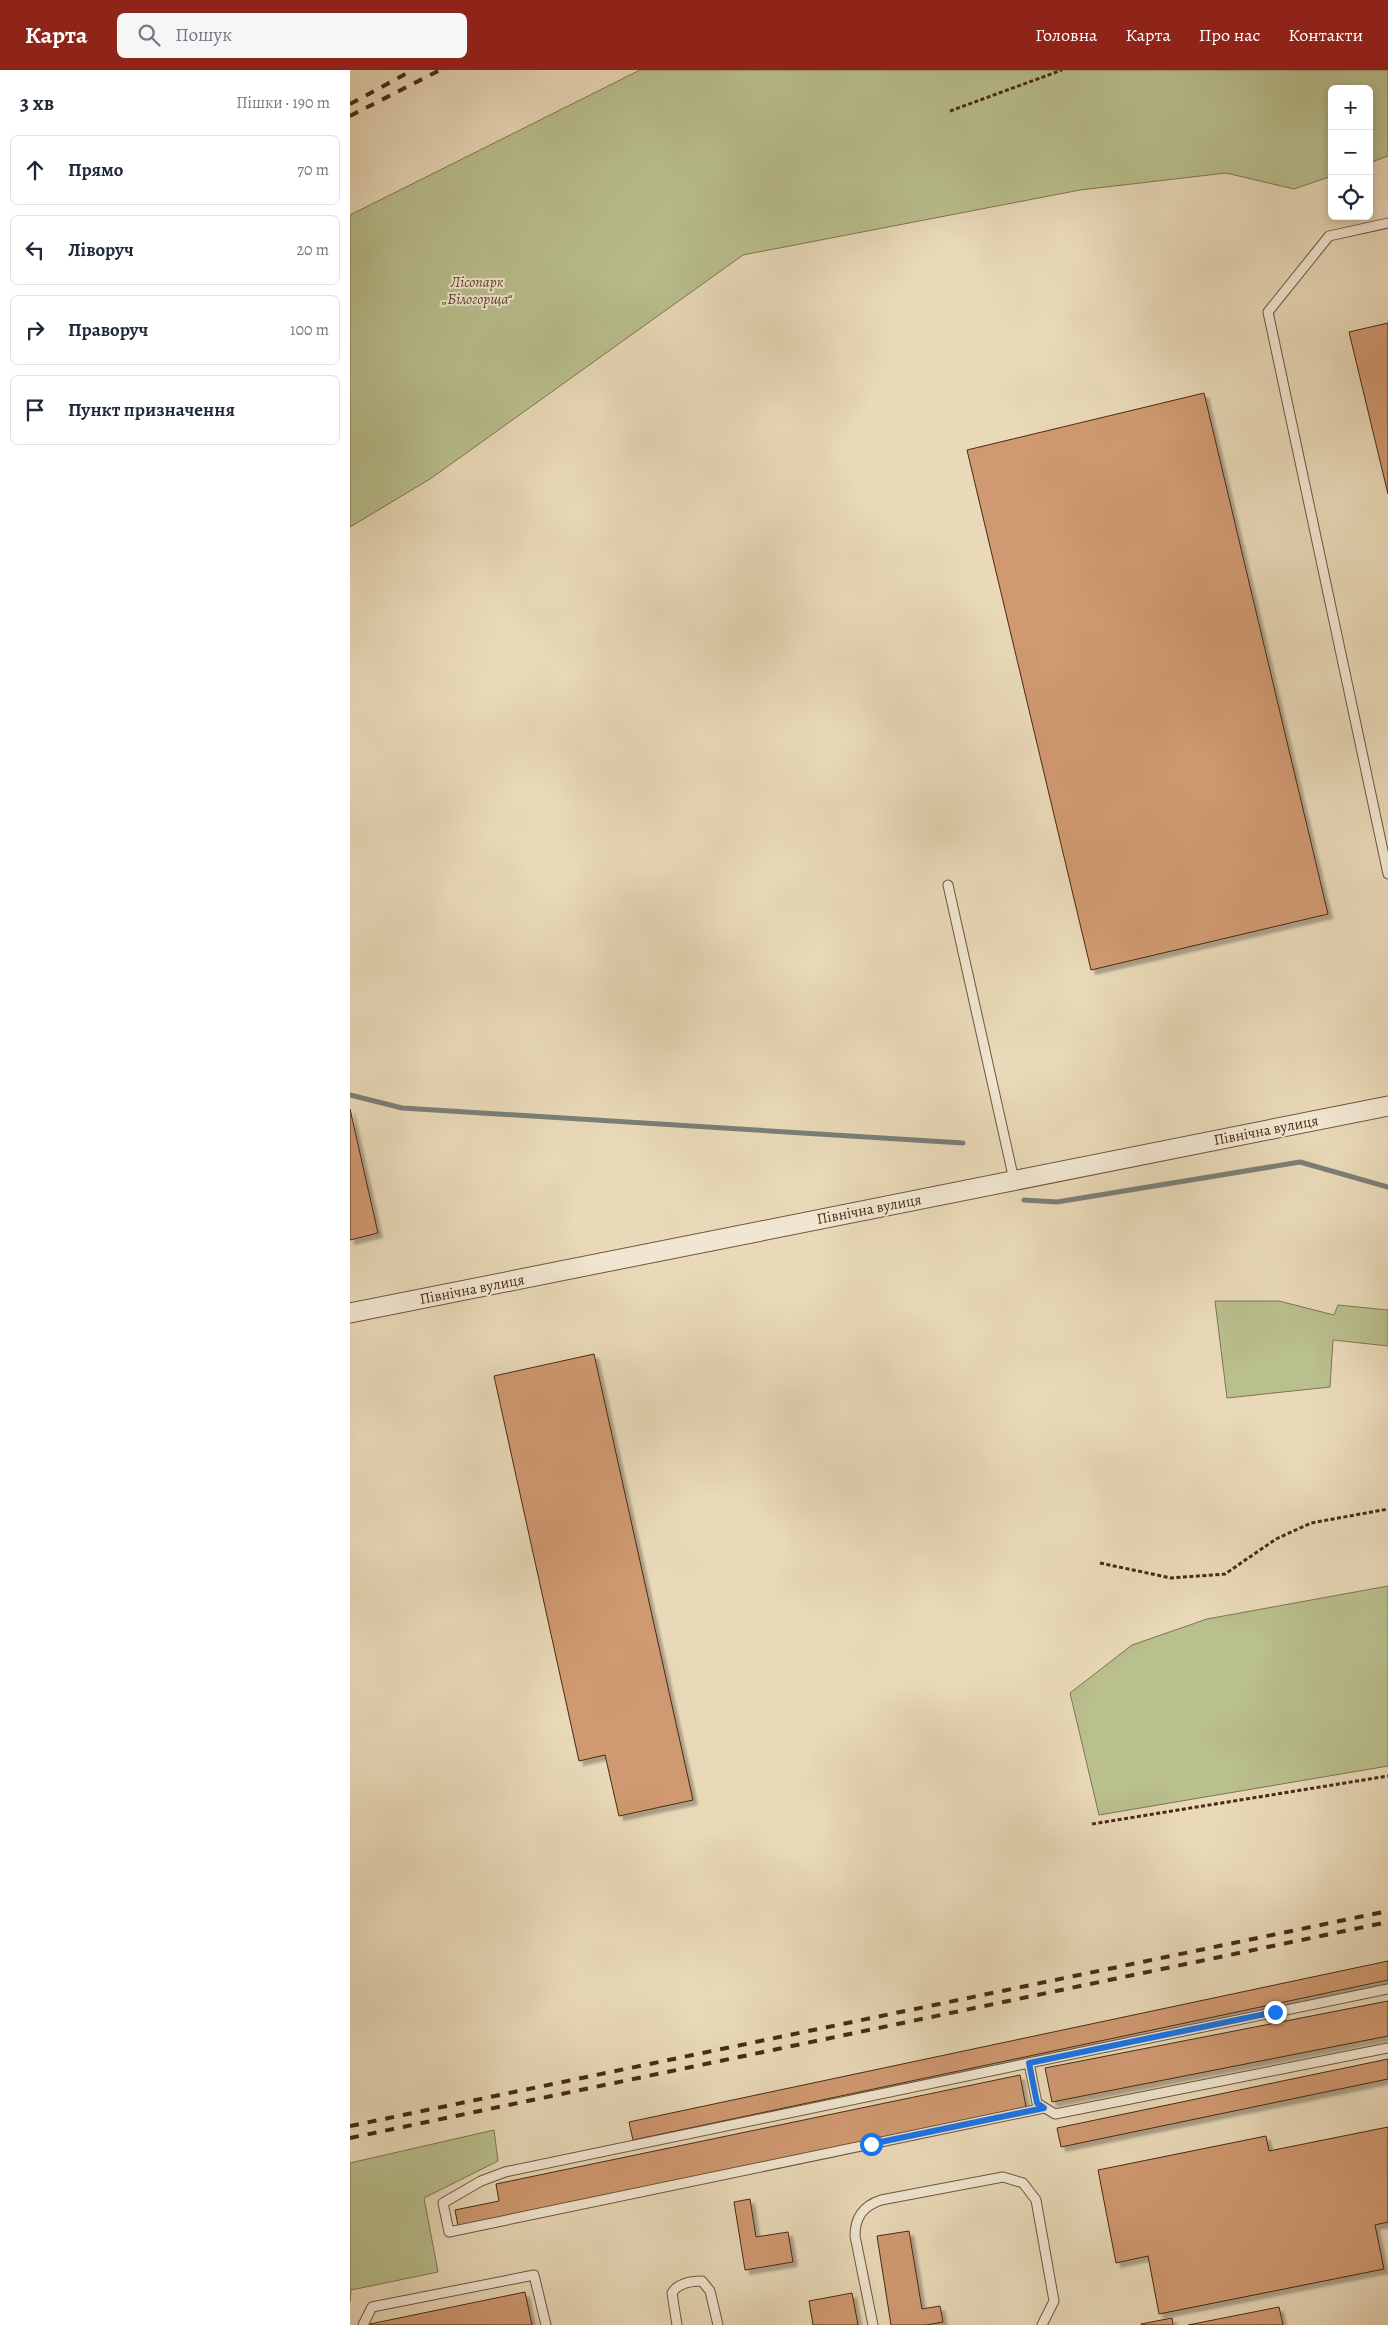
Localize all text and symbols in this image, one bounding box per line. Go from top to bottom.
search box [117,13,467,58]
text: Карта [25,19,87,51]
icon: search [135,21,163,49]
text: Пошук [175,22,232,48]
text: Головна [1035,23,1097,47]
text: Карта [1125,23,1171,47]
text: Про нас [1199,23,1260,47]
text: Контакти [1288,23,1363,47]
map controls [1328,85,1373,220]
button: + [1328,85,1373,130]
text: 3 хв [20,89,54,117]
text: Пішки · 190 m [236,92,330,114]
button: − [1328,130,1373,175]
icon: ahead [21,156,49,184]
text: Прямо [68,157,123,183]
text: 70 m [297,159,329,181]
button: locate [1328,175,1373,220]
icon: left [21,236,49,264]
text: Ліворуч [68,237,134,263]
text: 20 m [296,239,329,261]
park label: Лісопарк „Білогорща“ [440,272,513,309]
icon: right [21,316,49,344]
text: Праворуч [68,317,148,343]
text: 100 m [290,319,329,341]
icon: arrive [21,396,49,424]
text: Пункт призначення [68,397,235,423]
street label: Північна вулиця [1212,1110,1320,1150]
street label: Північна вулиця [815,1189,923,1229]
street label: Північна вулиця [418,1269,526,1309]
route end [1264,2001,1287,2024]
route start [860,2133,883,2156]

